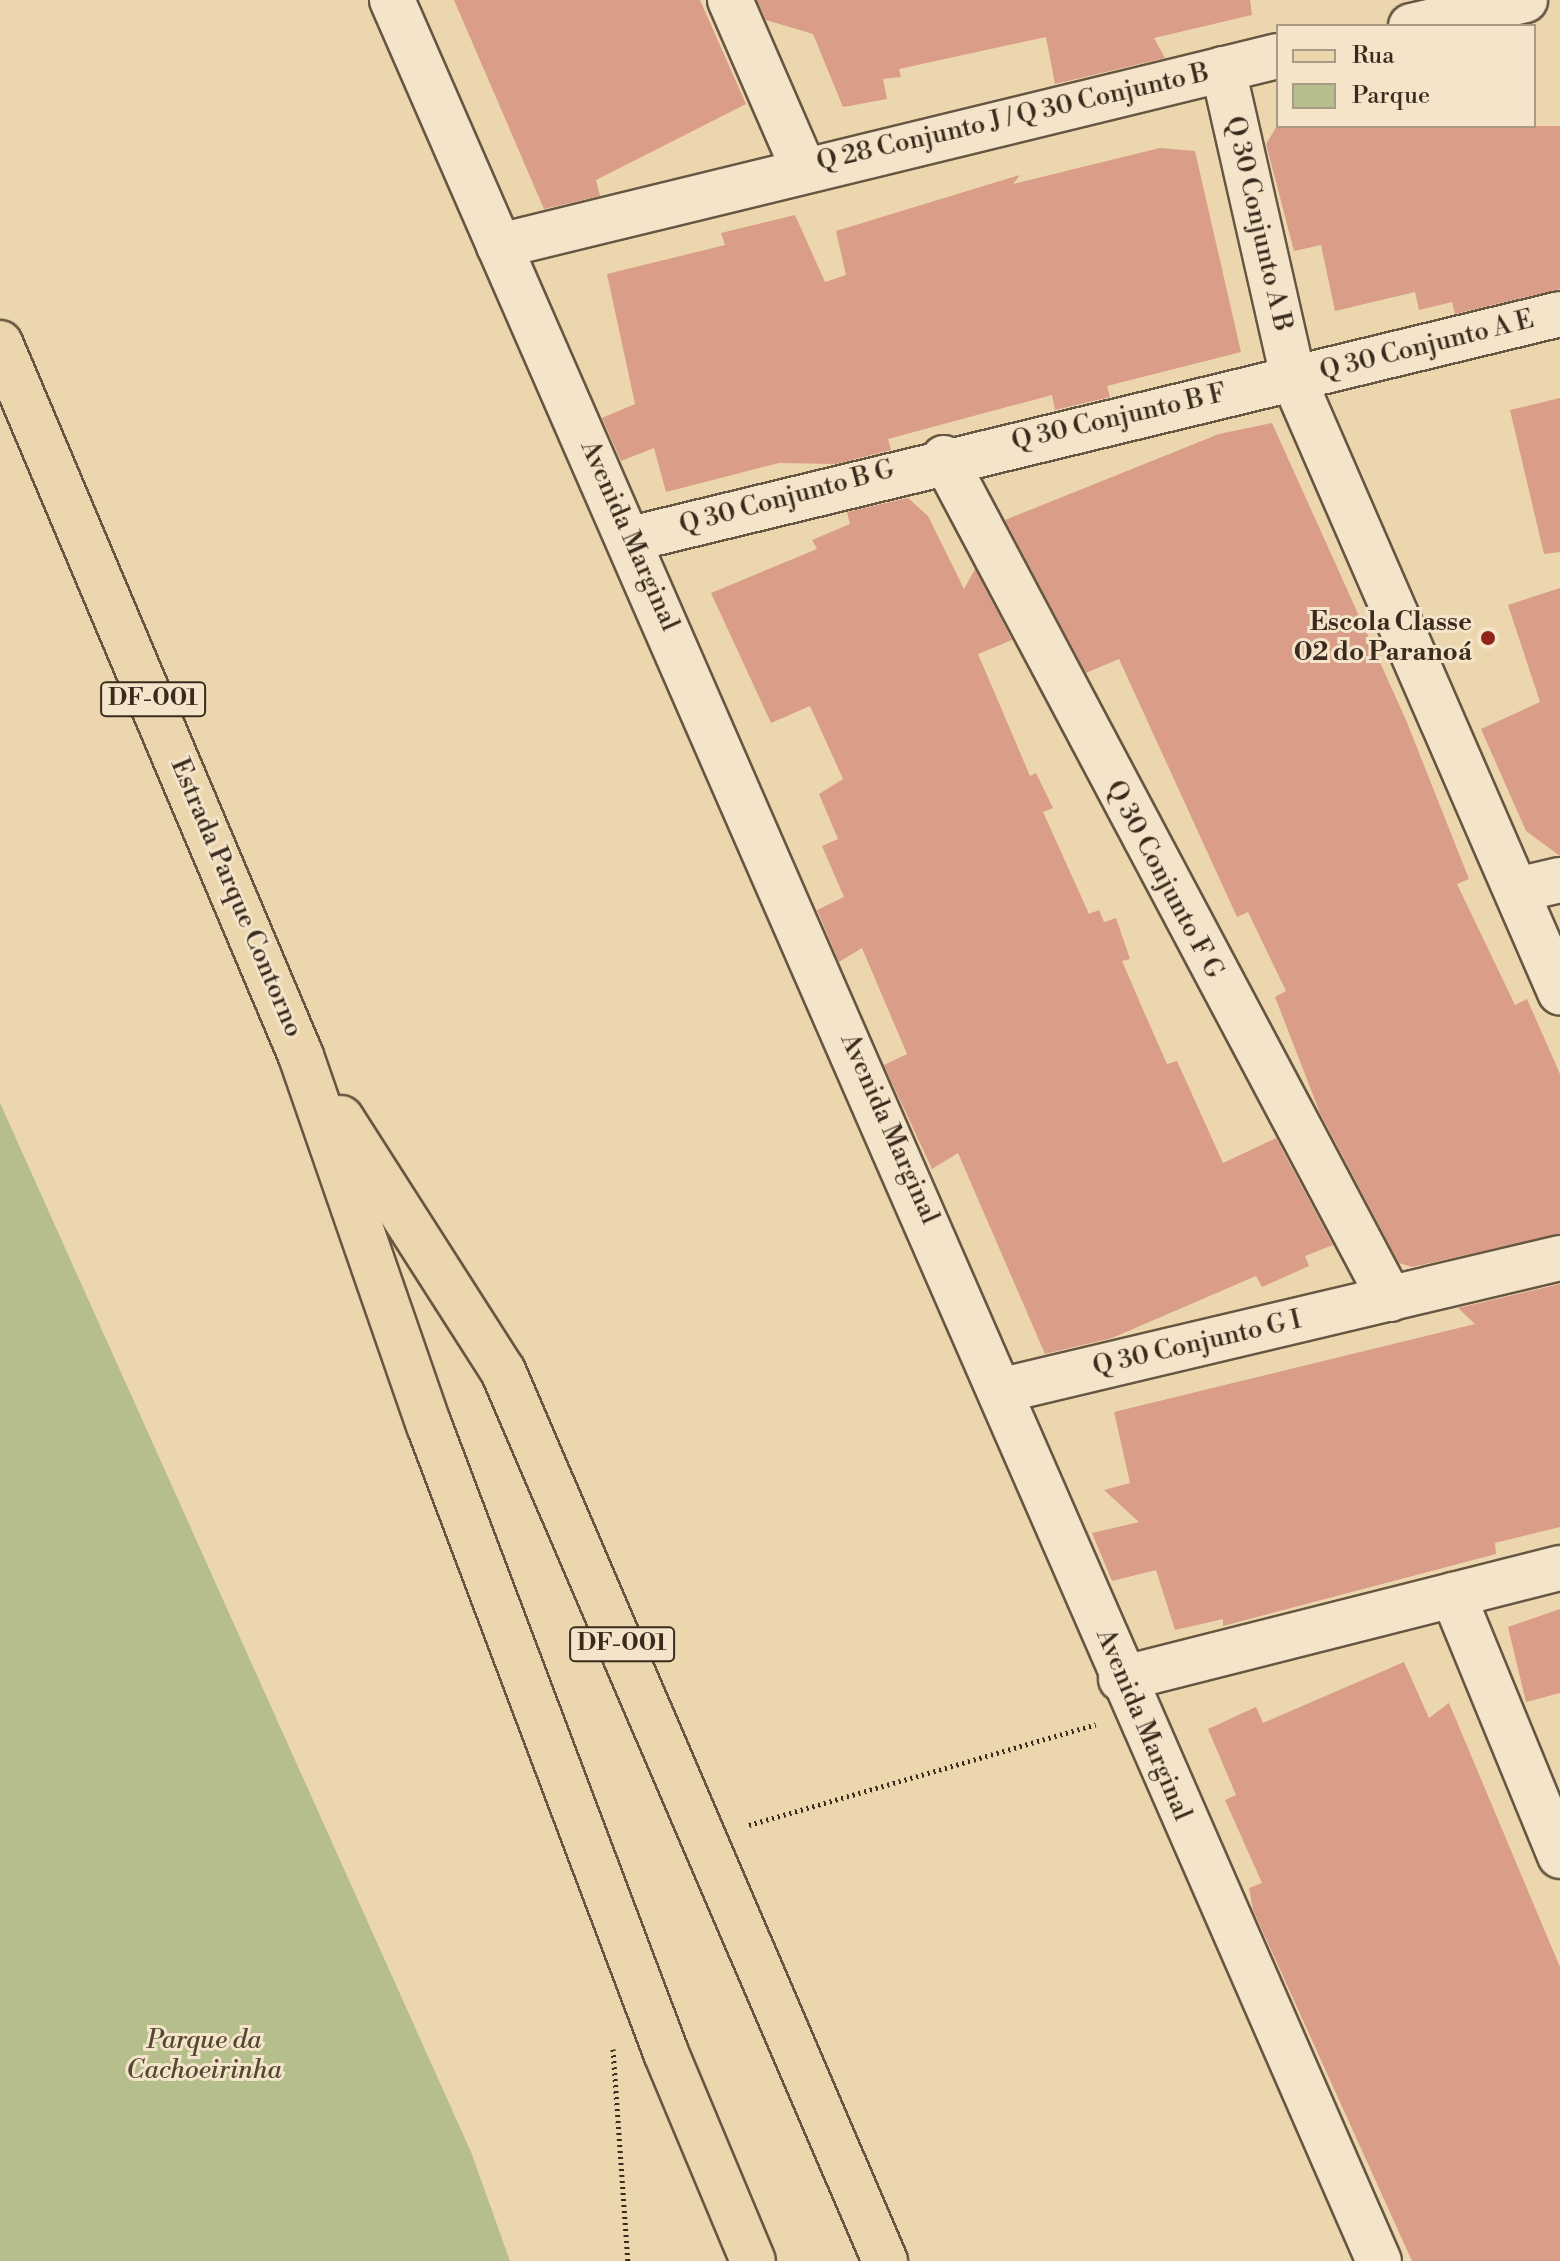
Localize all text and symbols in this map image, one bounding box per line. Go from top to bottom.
legend [1276,24,1536,128]
text: Rua [1352,41,1394,71]
street label: Q 28 Conjunto J / Q 30 Conjunto B [814,58,1212,178]
text: Parque [1352,81,1430,111]
street label: Q 30 Conjunto A B [1218,113,1298,335]
street label: Q 30 Conjunto A E [1317,304,1537,388]
street label: Q 30 Conjunto B F [1009,378,1229,458]
street label: Avenida Marginal [573,436,685,636]
street label: Q 30 Conjunto B G [676,454,898,542]
place label: Escola Classe 02 do Paranoá [1294,607,1472,668]
marker: Escola Classe 02 do Paranoá [1479,629,1497,647]
road number: DF-001 [99,679,207,719]
street label: Estrada Parque Contorno [163,754,309,1042]
street label: Q 30 Conjunto F G [1099,776,1229,984]
street label: Avenida Marginal [833,1029,945,1229]
street label: Q 30 Conjunto G I [1090,1305,1304,1383]
road number: DF-001 [568,1624,676,1664]
street label: Avenida Marginal [1089,1624,1197,1826]
park label: Parque da Cachoeirinha [126,2025,282,2086]

